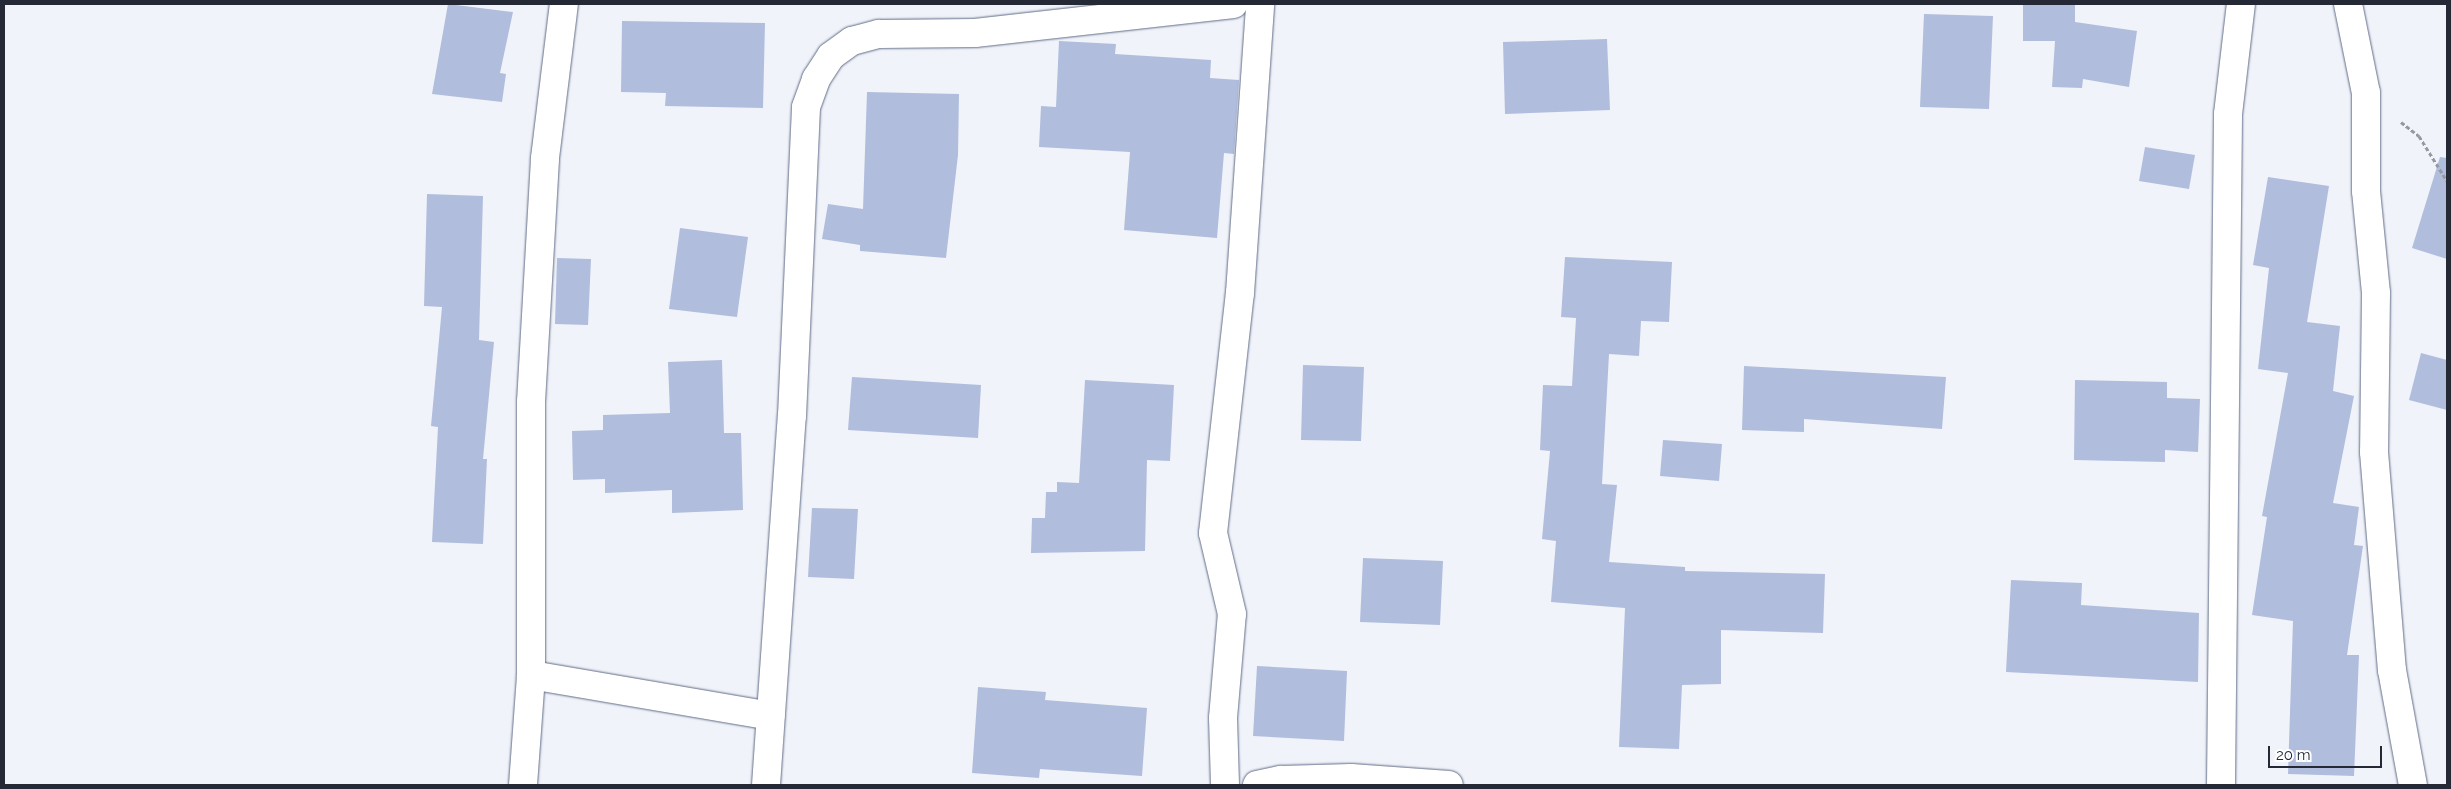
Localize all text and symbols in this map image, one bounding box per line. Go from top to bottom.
scale bar [2271,736,2385,768]
text: 20 m [2276,746,2311,764]

